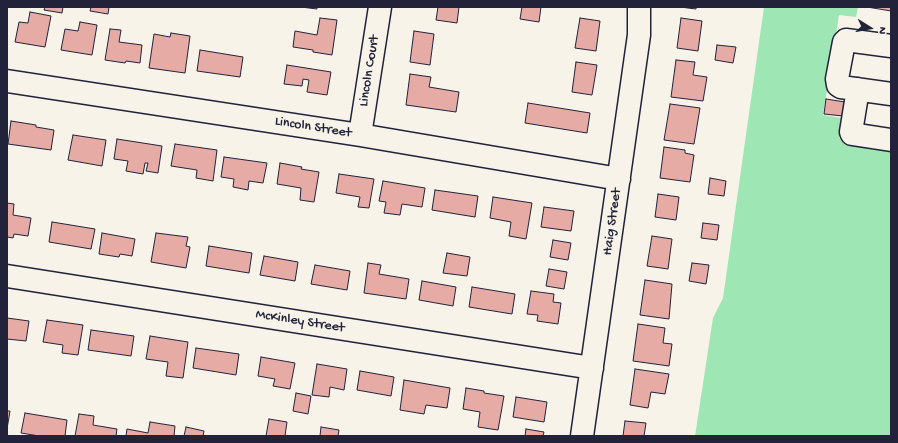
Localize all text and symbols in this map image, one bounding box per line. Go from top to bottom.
north arrow [850,8,890,48]
text: N [875,26,888,35]
street label: Lincoln Court [356,34,384,108]
street label: Lincoln Street [274,114,352,142]
street label: Haig Street [600,187,626,257]
street label: McKinley Street [254,307,346,337]

